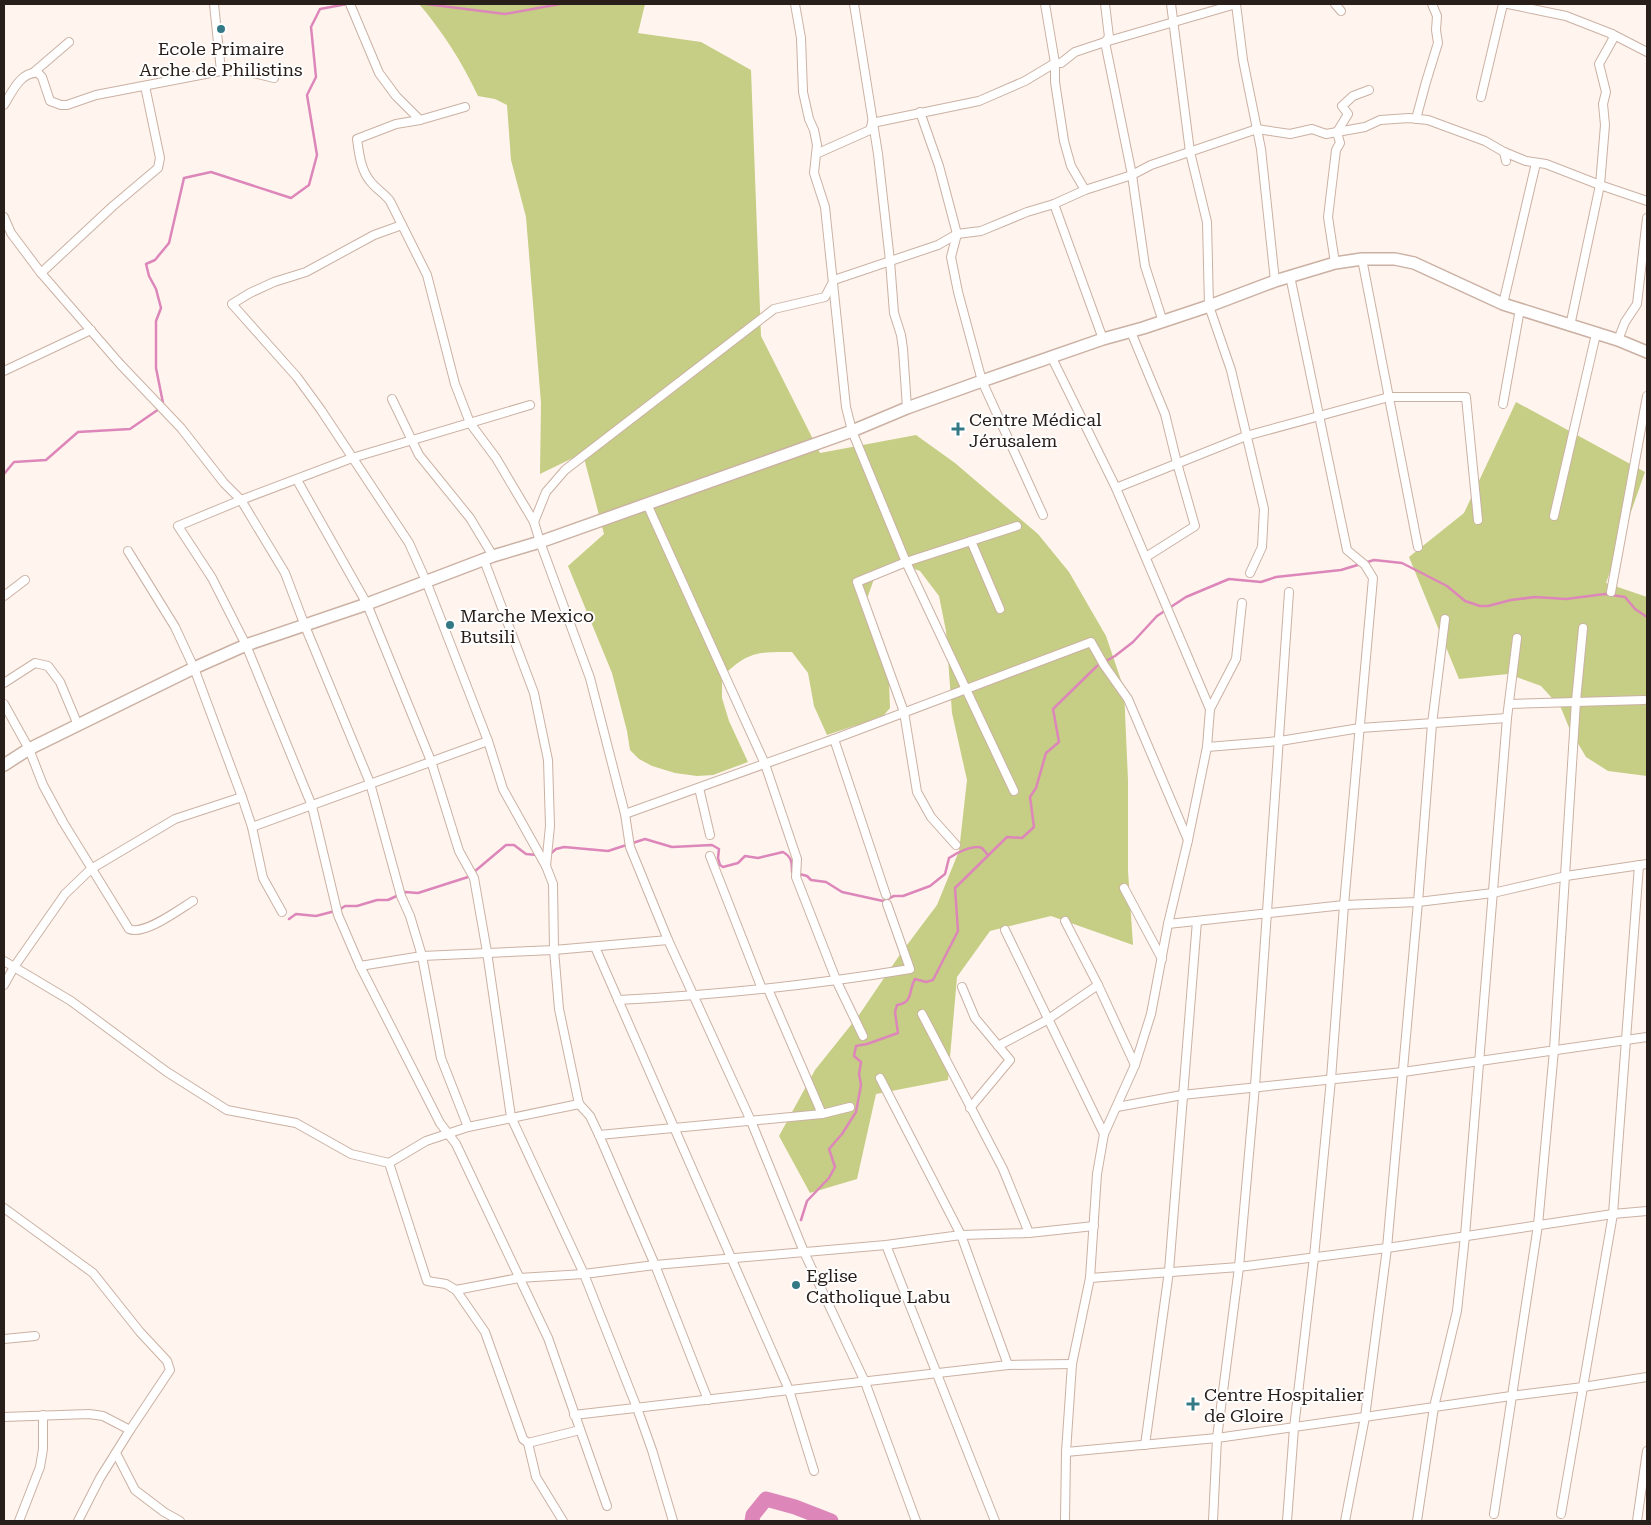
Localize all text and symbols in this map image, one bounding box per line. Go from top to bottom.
marker: Ecole Primaire Arche de Philistins [215,23,227,35]
place label: Ecole Primaire Arche de Philistins [139,38,303,80]
place label: Centre Médical Jérusalem [969,409,1102,451]
marker: Centre Médical Jérusalem [951,422,965,436]
place label: Marche Mexico Butsili [460,605,594,647]
marker: Marche Mexico Butsili [444,619,456,631]
place label: Eglise Catholique Labu [806,1265,950,1307]
marker: Eglise Catholique Labu [790,1279,802,1291]
place label: Centre Hospitalier de Gloire [1204,1384,1364,1426]
marker: Centre Hospitalier de Gloire [1186,1397,1200,1411]

